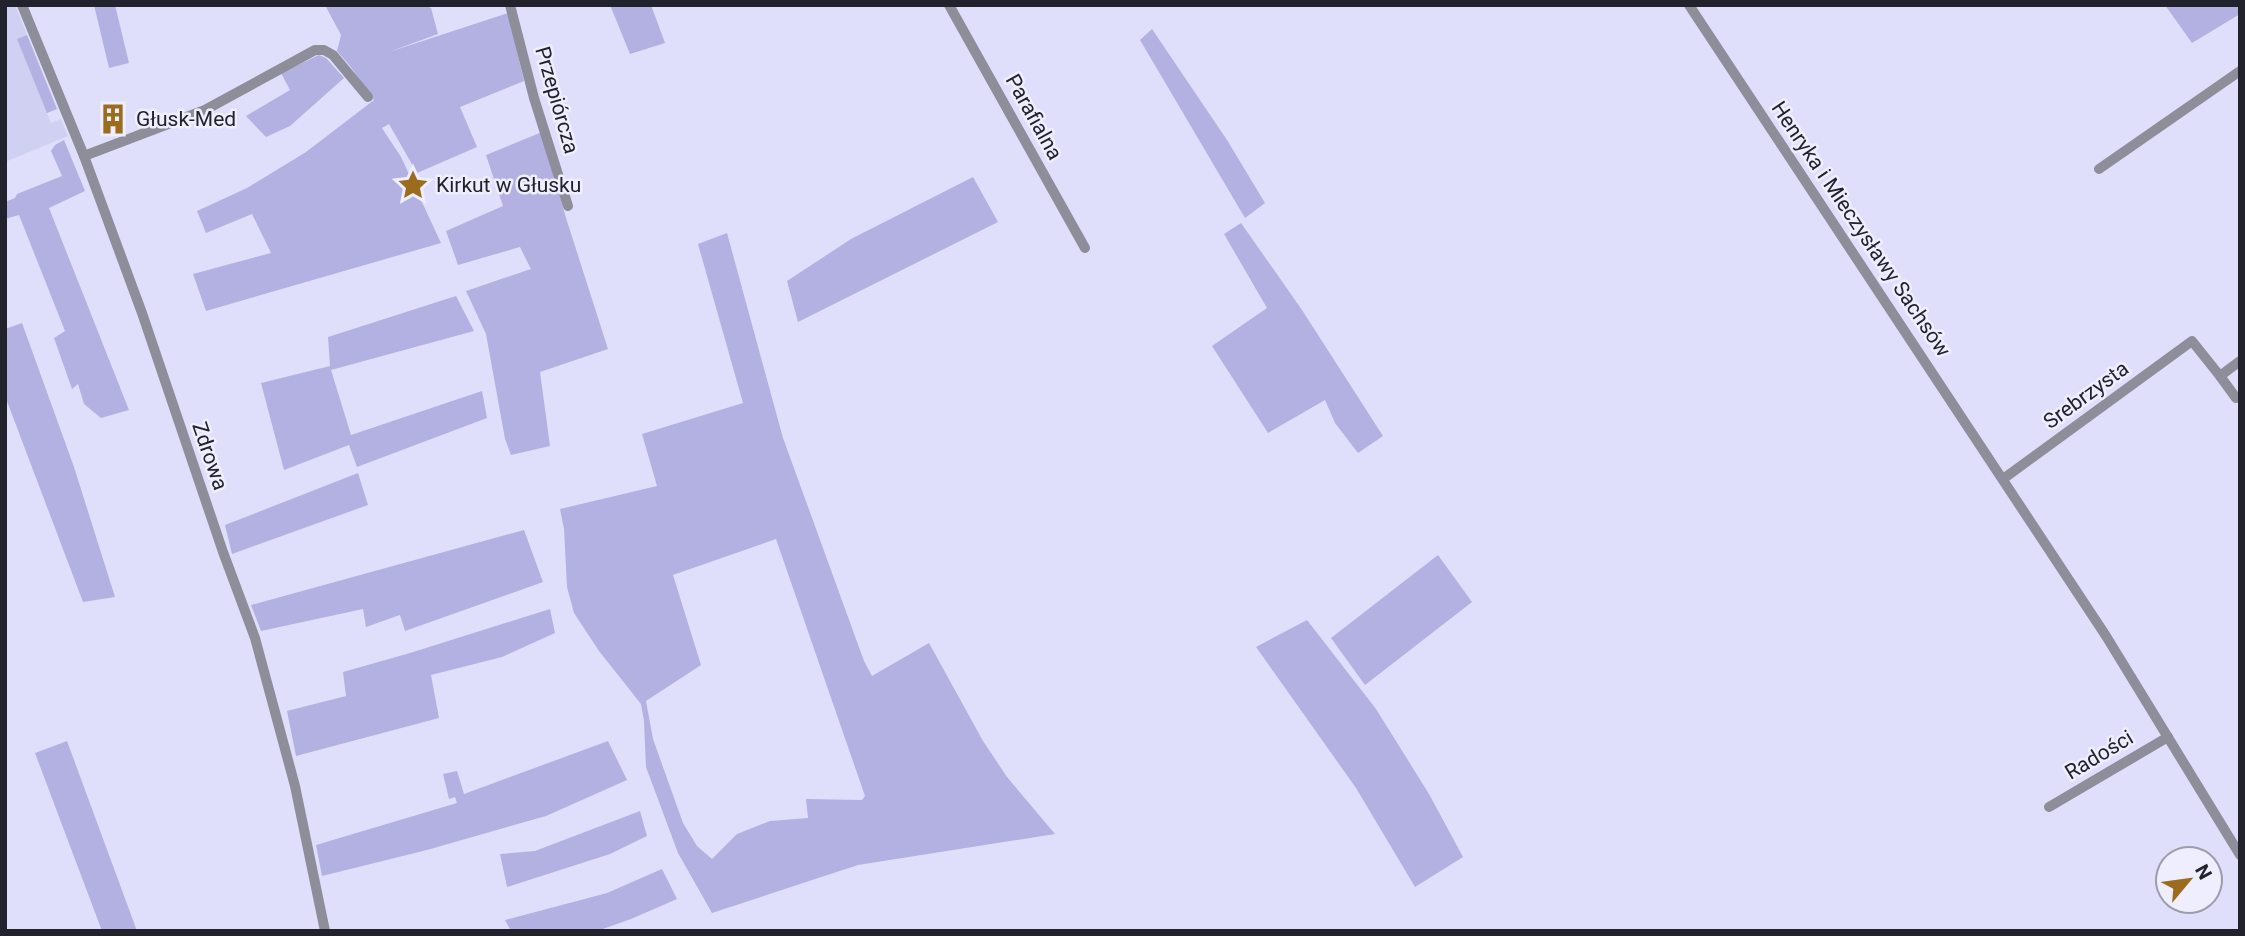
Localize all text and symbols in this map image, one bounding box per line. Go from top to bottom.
street label: Przepiórcza [530,44,584,156]
street label: Parafialna [1001,70,1067,164]
street label: Henryka i Mieczysławy Sachsów [1767,97,1956,361]
building icon: Głusk-Med [96,102,130,136]
place label: Głusk-Med [136,107,236,131]
place icon: Kirkut w Głusku [396,168,430,202]
place label: Kirkut w Głusku [436,173,581,197]
street label: Srebrzysta [2039,356,2133,434]
street label: Zdrowa [187,419,233,493]
street label: Radości [2061,725,2137,785]
north arrow [2154,845,2224,915]
text: N [2190,861,2217,883]

